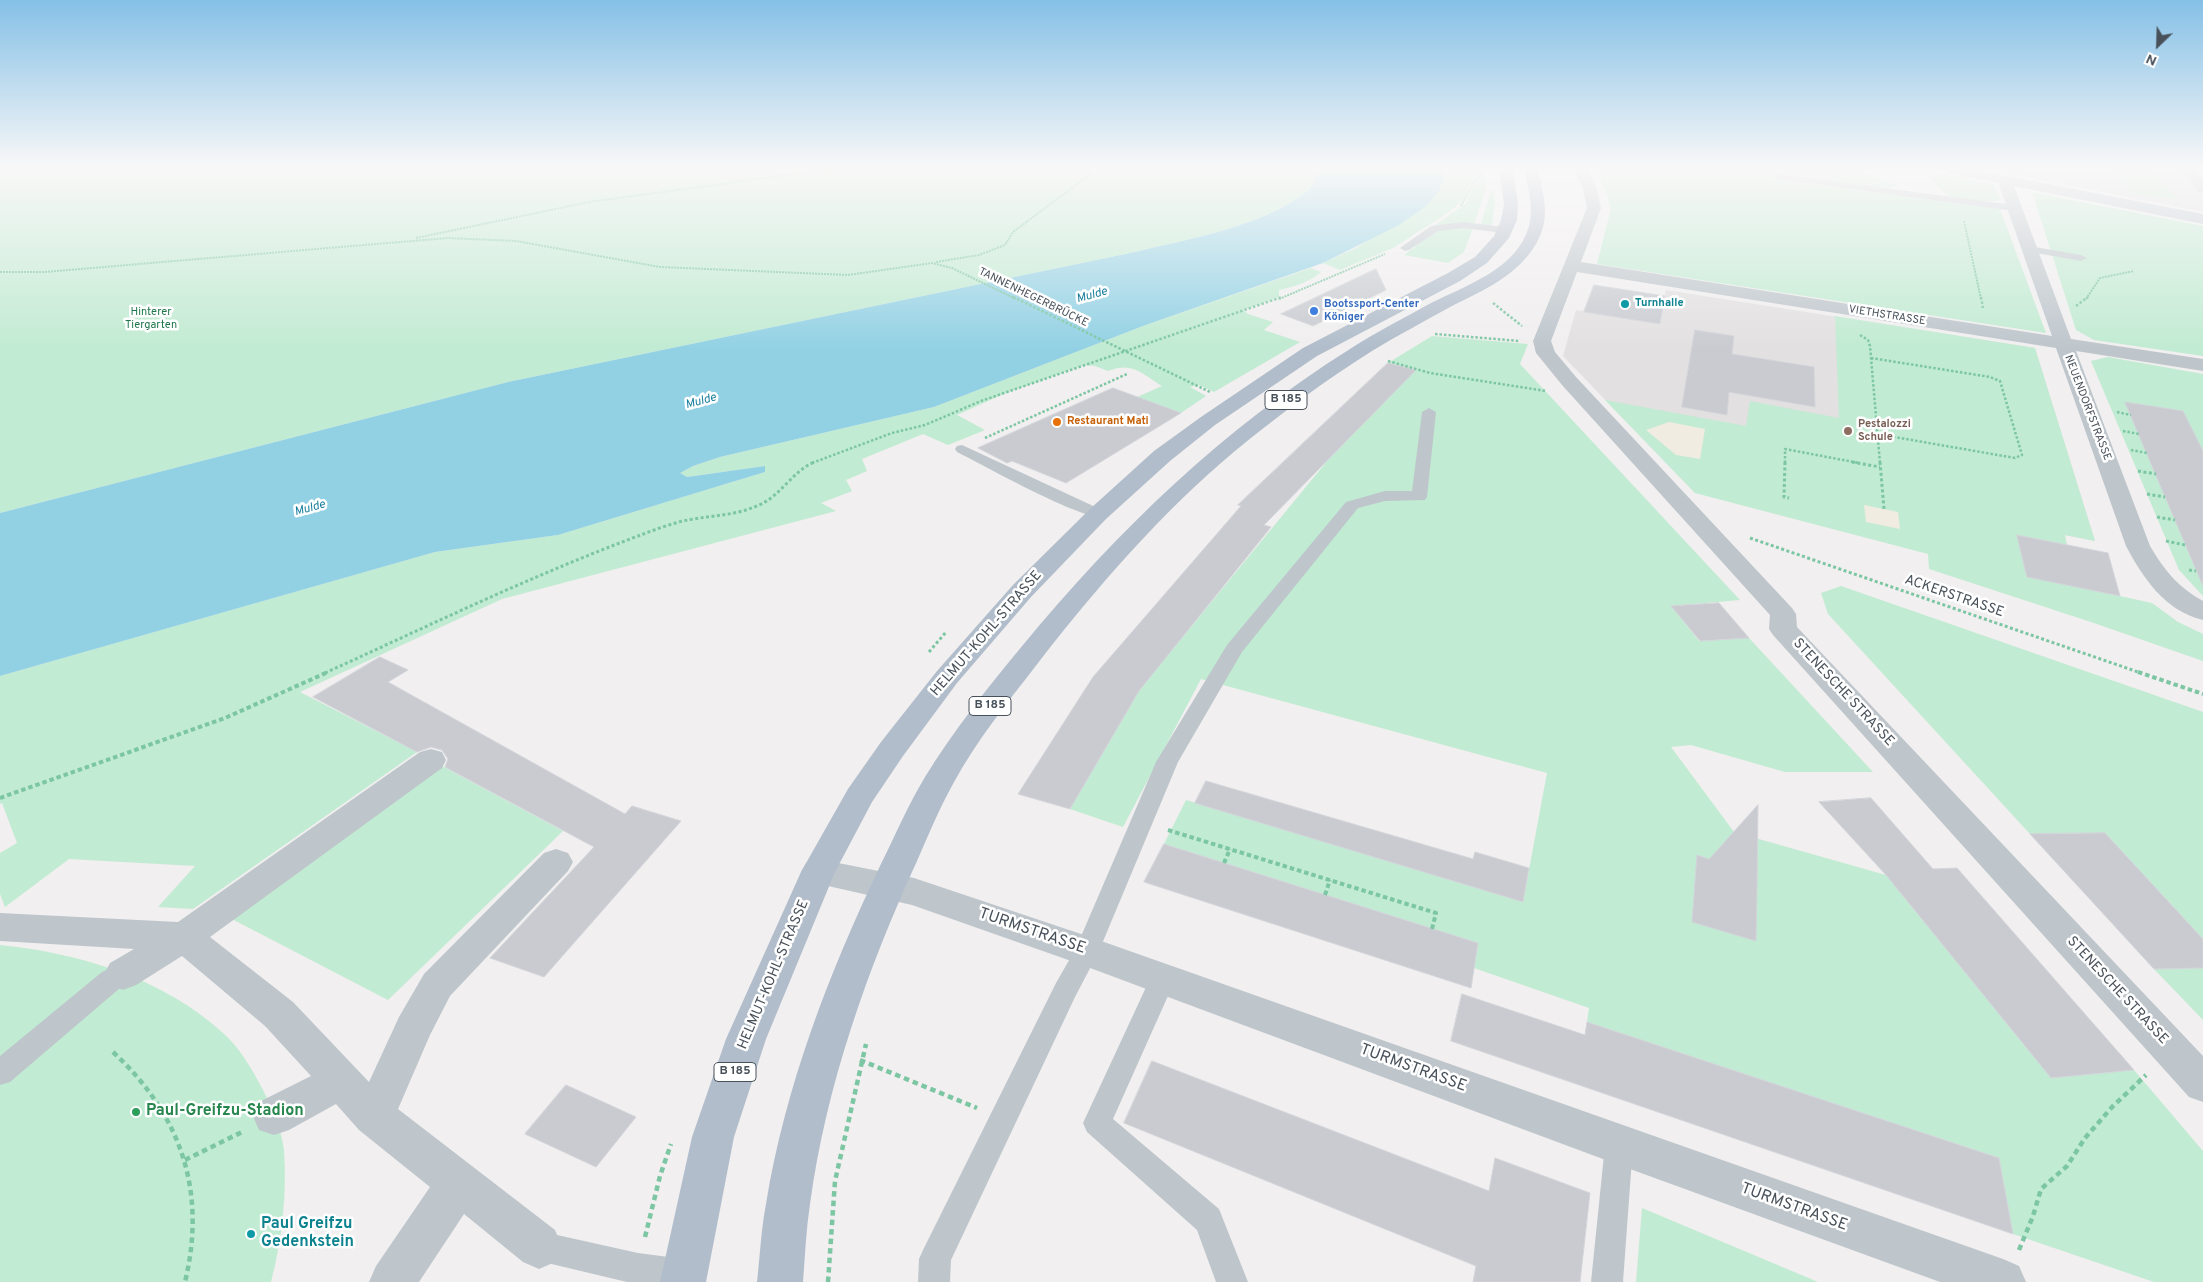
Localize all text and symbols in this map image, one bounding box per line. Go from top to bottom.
north arrow [2133,20,2183,70]
text: N [2144,49,2160,69]
street label: TANNENHEGERBRÜCKE [976,266,1090,330]
water label: Mulde [1075,285,1109,307]
place label: Turnhalle [1635,297,1684,311]
place label: Bootssport-Center Königer [1324,298,1419,324]
marker: Turnhalle [1619,298,1631,310]
street label: VIETHSTRASSE [1848,303,1926,329]
marker: Bootssport-Center Königer [1308,305,1320,317]
park label: Hinterer Tiergarten [125,306,177,332]
street label: NEUENDORFSTRASSE [2061,353,2113,463]
road number: B 185 [1265,390,1307,410]
water label: Mulde [684,391,718,413]
place label: Restaurant Mati [1067,415,1149,429]
marker: Restaurant Mati [1051,416,1063,428]
place label: Pestalozzi Schule [1858,418,1911,444]
marker: Pestalozzi Schule [1842,425,1854,437]
water label: Mulde [293,498,327,520]
street label: HELMUT-KOHL-STRASSE [928,568,1046,700]
street label: ACKERSTRASSE [1902,572,2006,622]
street label: STENESCHE STRASSE [1789,636,1897,750]
road number: B 185 [969,696,1011,716]
street label: HELMUT-KOHL-STRASSE [735,898,813,1052]
street label: TURMSTRASSE [976,905,1088,959]
street label: STENESCHE STRASSE [2063,934,2171,1048]
street label: TURMSTRASSE [1357,1041,1469,1097]
road number: B 185 [714,1062,756,1082]
place label: Paul-Greifzu-Stadion [146,1102,304,1122]
marker: Paul-Greifzu-Stadion [130,1106,142,1118]
street label: TURMSTRASSE [1738,1180,1850,1236]
place label: Paul Greifzu Gedenkstein [261,1215,354,1253]
marker: Paul Greifzu Gedenkstein [245,1228,257,1240]

